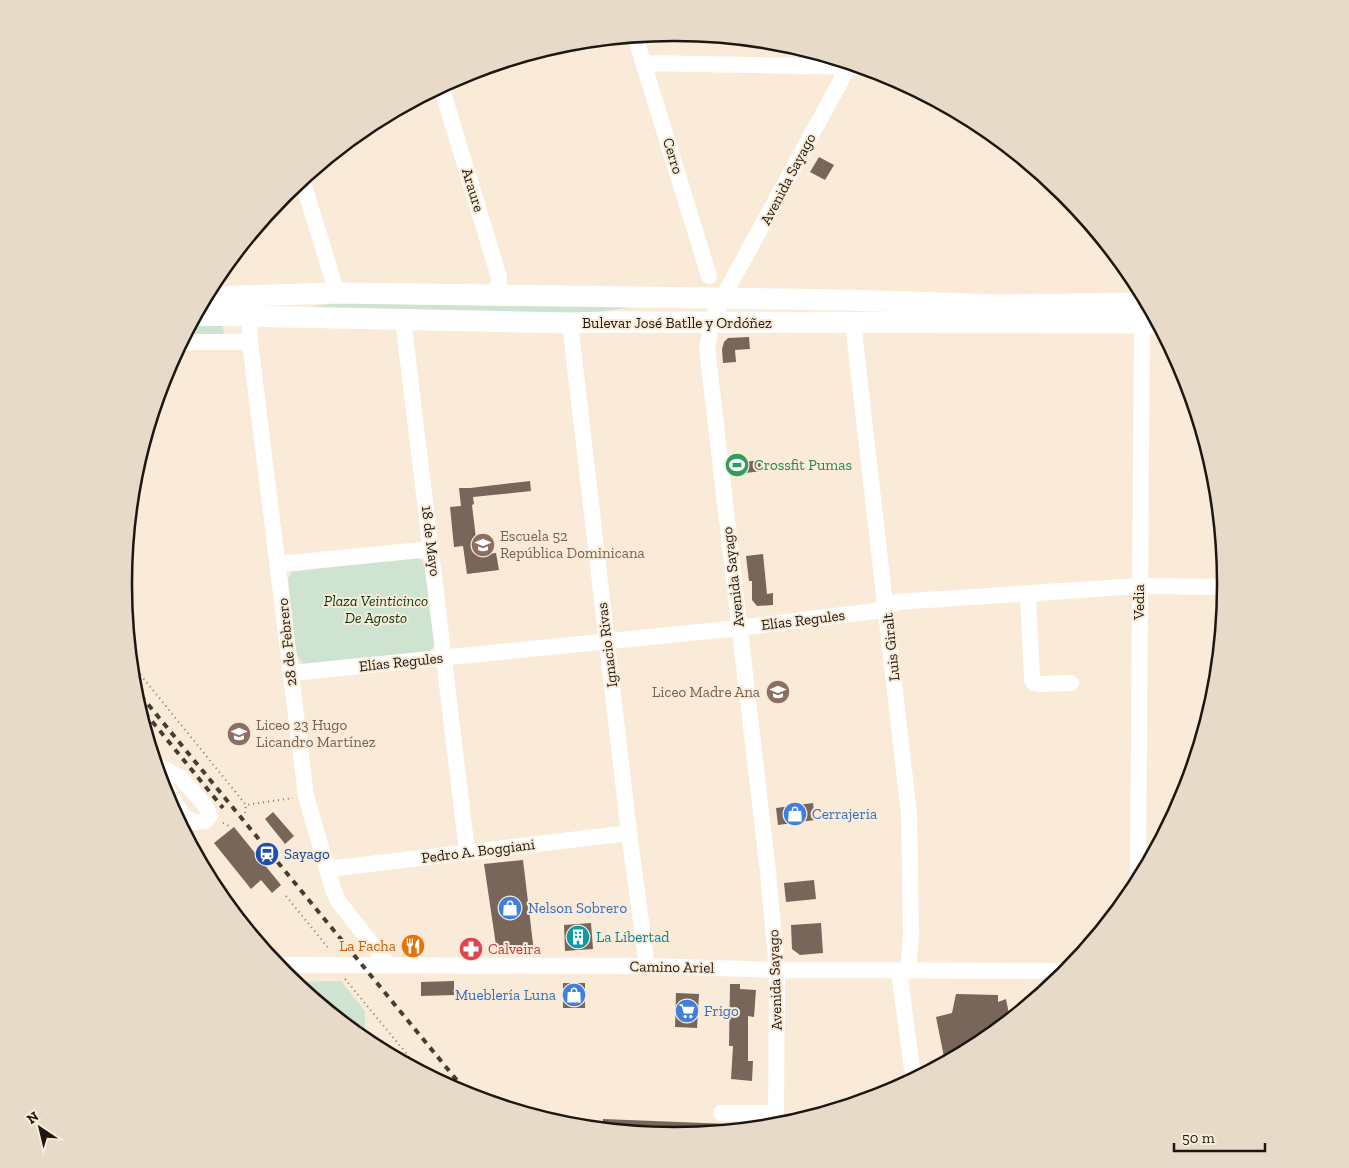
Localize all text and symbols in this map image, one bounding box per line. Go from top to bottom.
street label: Avenida Sayago [756,130,820,228]
street label: Cerro [659,136,687,177]
street label: Araure [458,166,488,214]
street label: Bulevar José Batlle y Ordóñez [582,314,772,332]
sports icon: Crossfit Pumas [724,452,750,478]
place label: Crossfit Pumas [754,456,852,474]
street label: 18 de Mayo [418,505,444,578]
street label: Avenida Sayago [718,526,748,628]
place label: Escuela 52 República Dominicana [500,527,645,562]
school or university icon: Escuela 52 República Dominicana [470,532,496,558]
street label: Vedia [1130,584,1148,621]
park label: Plaza Veinticinco De Agosto [324,592,428,627]
street label: 28 de Febrero [273,597,301,687]
street label: Ignacio Rivas [593,601,621,689]
street label: Elías Regules [760,606,846,634]
street label: Luis Giralt [878,612,904,682]
street label: Elías Regules [358,649,444,675]
school or university icon: Liceo Madre Ana [765,679,791,705]
place label: Liceo Madre Ana [652,683,760,701]
place label: Liceo 23 Hugo Licandro Martínez [256,716,376,751]
school or university icon: Liceo 23 Hugo Licandro Martínez [226,721,252,747]
shop icon: Cerrajeria [782,801,808,827]
place label: Cerrajeria [812,805,877,823]
street label: Pedro A. Boggiani [420,835,536,867]
station icon: Sayago [254,841,280,867]
place label: Sayago [284,845,330,863]
shop icon: Nelson Sobrero [497,895,523,921]
place label: Nelson Sobrero [528,899,627,917]
building icon: La Libertad [565,924,591,950]
place label: La Libertad [596,928,670,946]
street label: Avenida Sayago [764,929,786,1031]
restaurant icon: La Facha [400,933,426,959]
pharmacy icon: Calveira [458,936,484,962]
place label: La Facha [339,937,396,955]
place label: Calveira [488,940,541,958]
street label: Camino Ariel [630,957,714,977]
shop icon: Mueblería Luna [561,982,587,1008]
place label: Mueblería Luna [455,986,556,1004]
supermarket icon: Frigo [674,998,700,1024]
place label: Frigo [704,1002,739,1020]
north arrow [15,1103,65,1153]
text: N [24,1108,42,1128]
scale bar [1174,1120,1265,1152]
text: 50 m [1182,1129,1215,1147]

